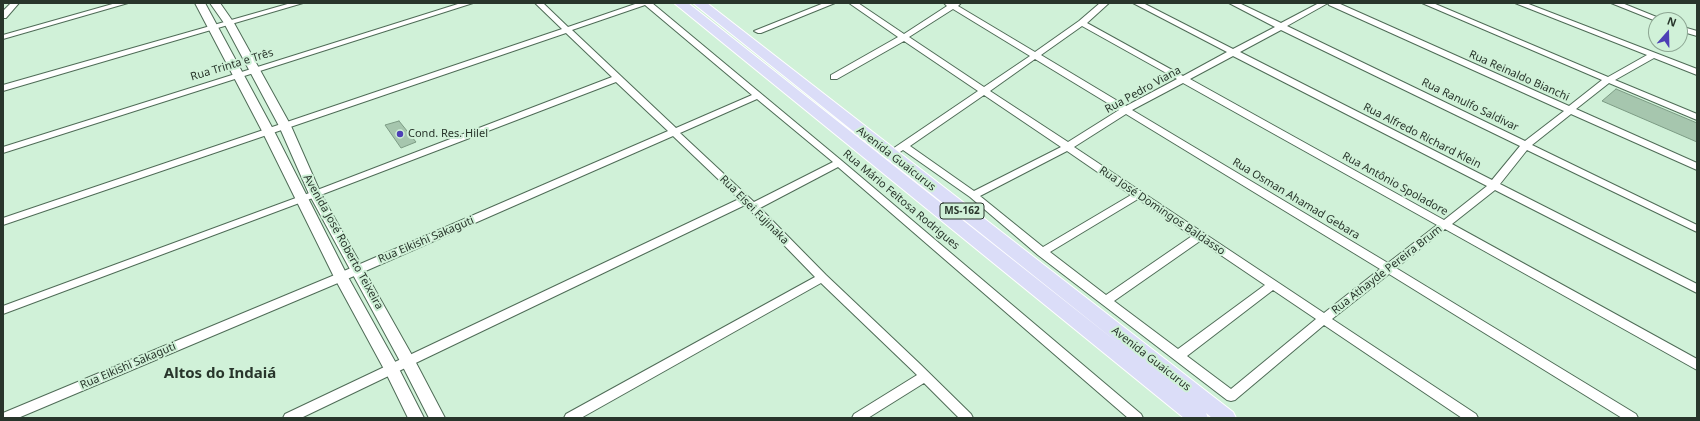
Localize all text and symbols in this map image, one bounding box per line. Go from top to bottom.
north arrow [1648,12,1688,52]
text: N [1665,13,1679,30]
street label: Rua Trinta e Três [189,46,275,84]
street label: Rua Reinaldo Bianchi [1467,48,1571,104]
street label: Rua Pedro Viana [1103,64,1183,116]
street label: Rua Ranulfo Saldivar [1419,76,1521,134]
street label: Rua Alfredo Richard Klein [1361,100,1483,172]
street label: Avenida Guaicurus [854,124,938,194]
place label: Cond. Res. Hilel [408,127,488,141]
marker: Cond. Res. Hilel [395,129,405,139]
street label: Rua Mário Feitosa Rodrigues [840,147,962,253]
street label: Rua Antônio Spoladore [1340,149,1450,219]
street label: Rua Osman Ahamad Gebara [1230,156,1362,242]
street label: Rua José Domingos Baldasso [1097,164,1227,258]
street label: Avenida José Roberto Teixeira [300,172,386,312]
street label: Rua Eisei Fujinaka [717,173,791,247]
road number: MS-162 [940,203,984,219]
street label: Rua Eikishi Sakaguti [376,214,476,266]
street label: Rua Athayde Pereira Brum [1329,223,1445,317]
street label: Avenida Guaicurus [1109,324,1193,394]
street label: Rua Eikishi Sakaguti [78,340,178,392]
district label: Altos do Indaiá [164,365,276,383]

